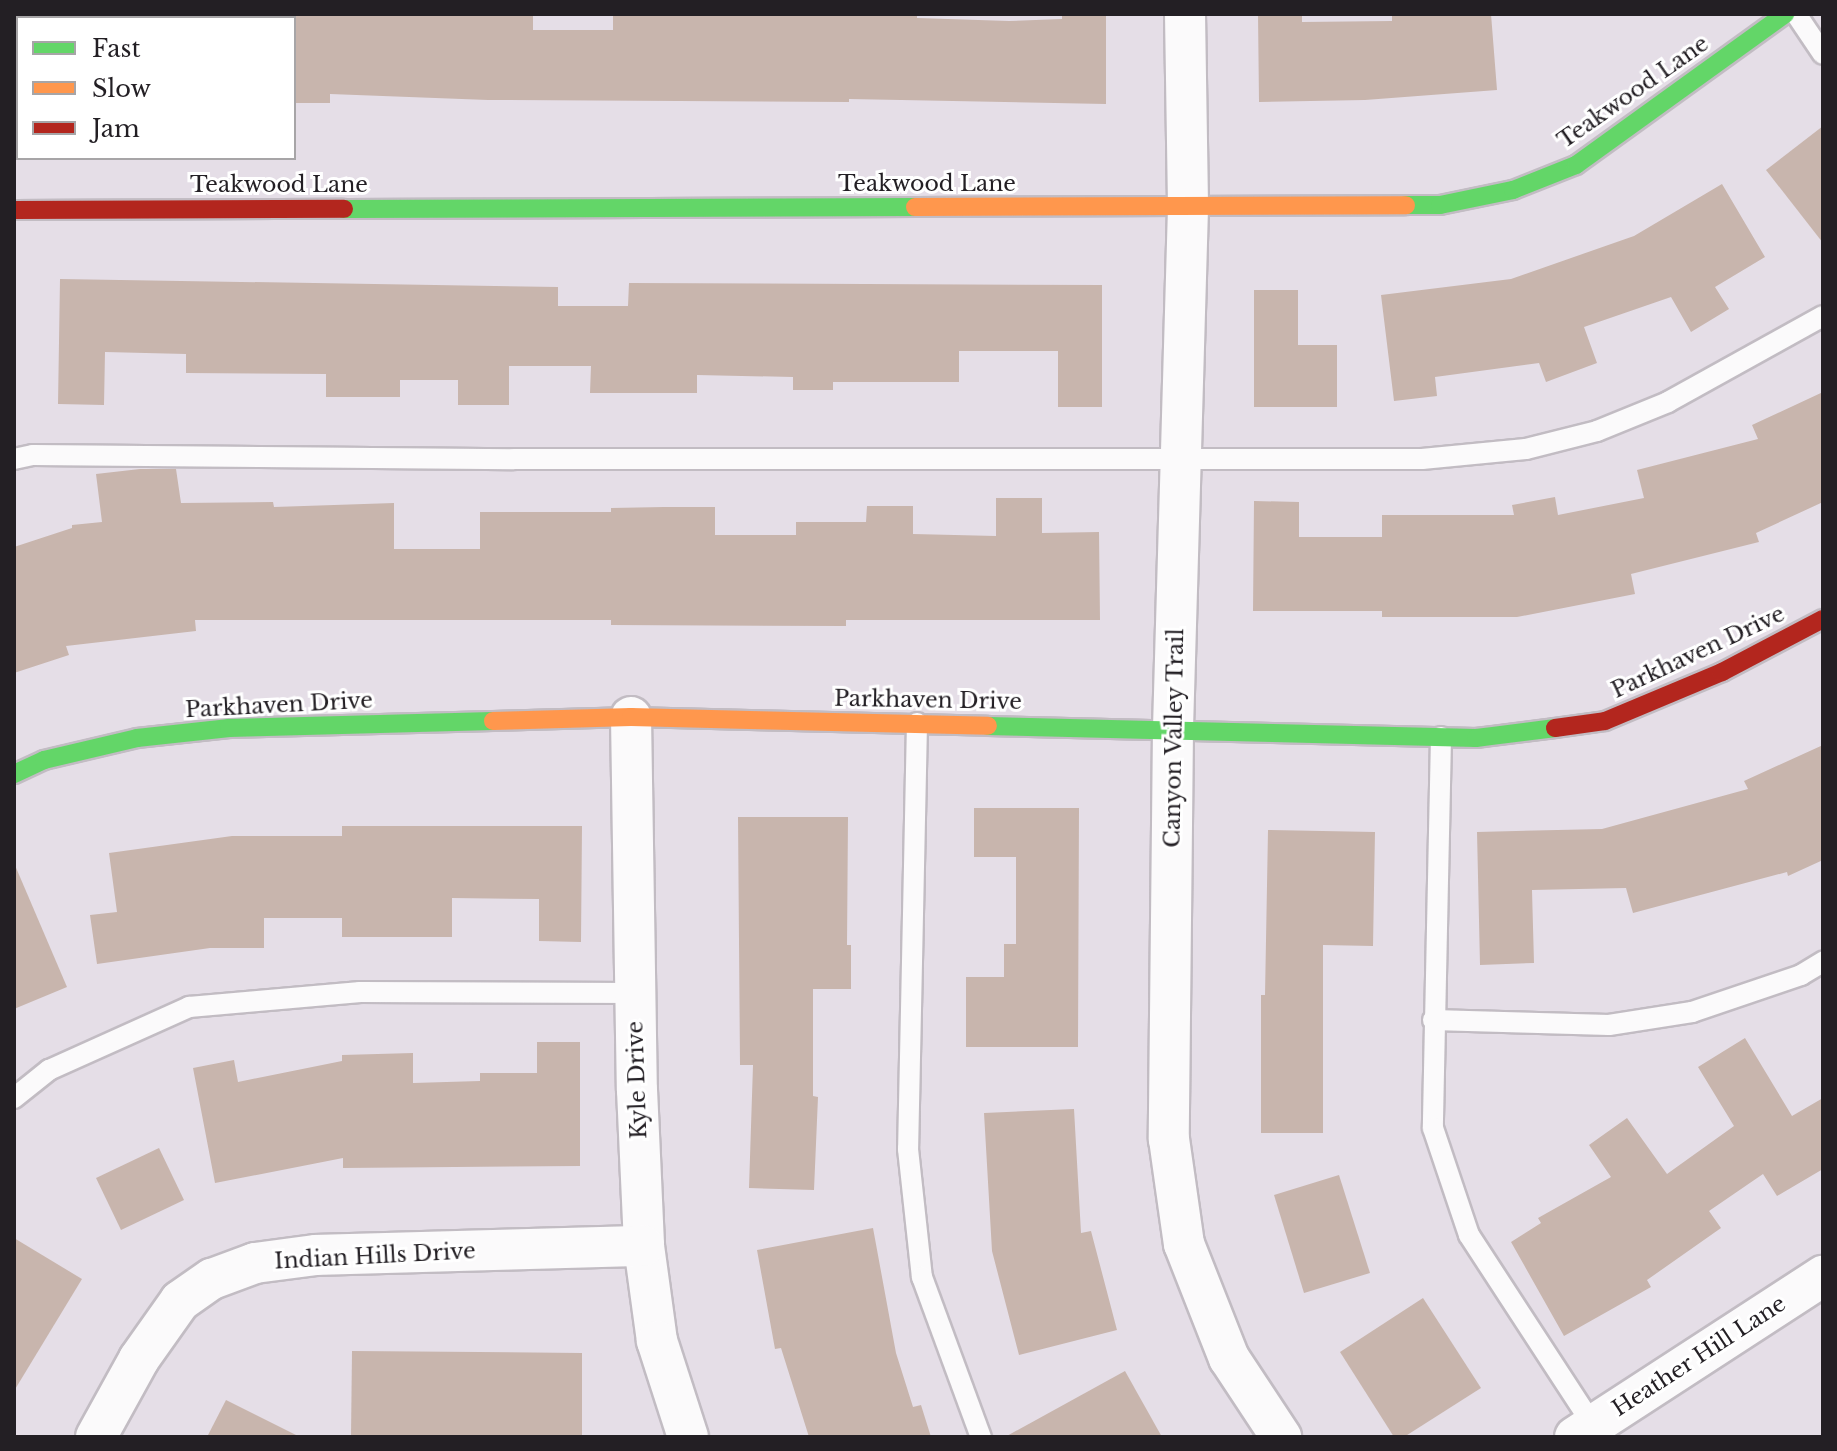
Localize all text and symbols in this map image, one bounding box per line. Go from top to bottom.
legend [16,16,296,160]
street label: Teakwood Lane [1553,30,1713,154]
text: Fast [92,34,140,63]
text: Slow [92,74,151,103]
text: Jam [92,114,140,143]
street label: Teakwood Lane [838,171,1016,197]
street label: Teakwood Lane [190,172,368,198]
street label: Parkhaven Drive [1607,600,1789,704]
street label: Canyon Valley Trail [1159,627,1189,849]
street label: Parkhaven Drive [834,685,1022,715]
street label: Parkhaven Drive [185,687,373,723]
street label: Kyle Drive [622,1021,652,1139]
street label: Indian Hills Drive [274,1238,476,1274]
street label: Heather Hill Lane [1607,1290,1791,1422]

